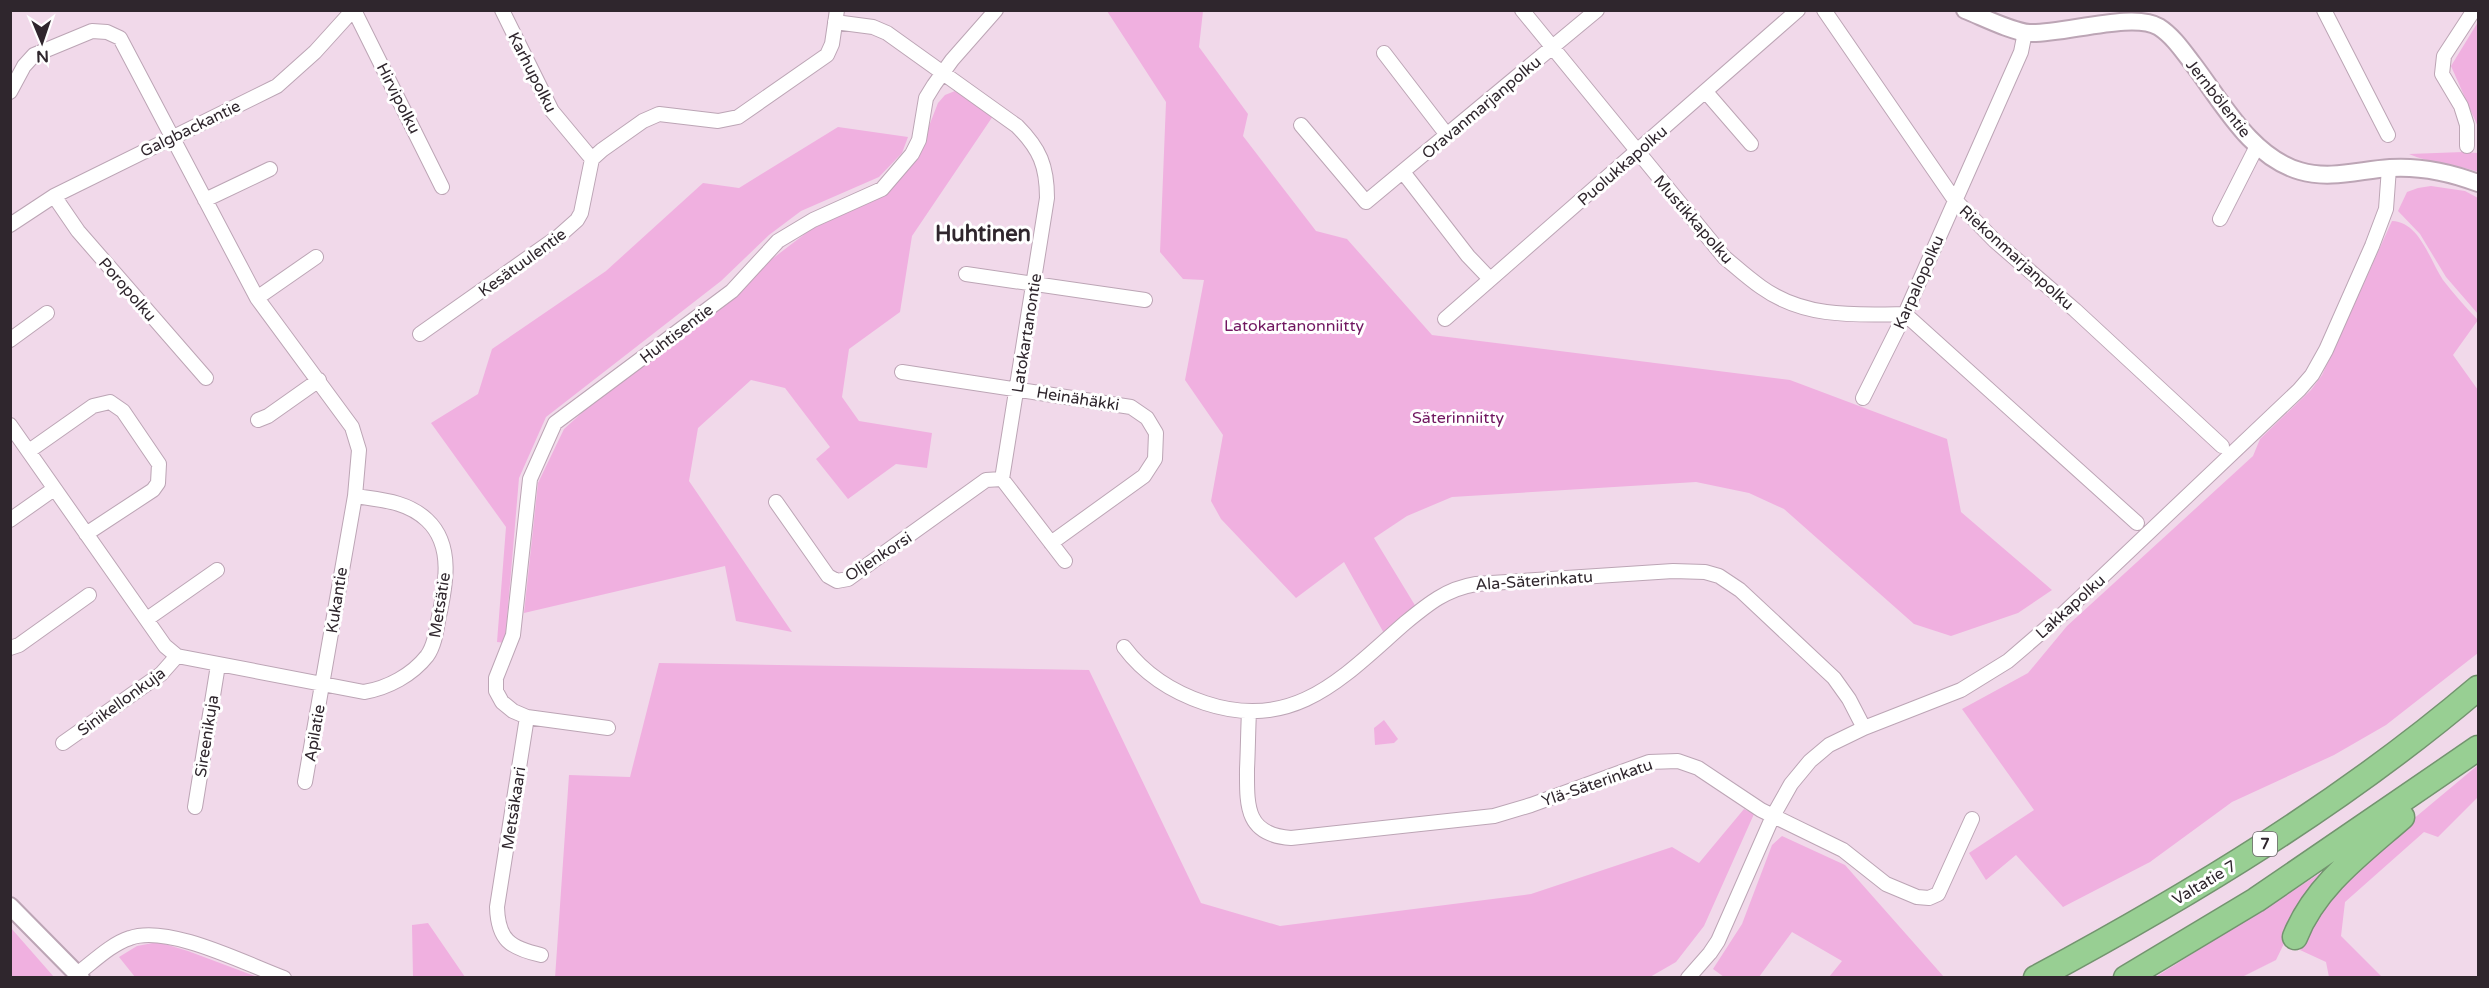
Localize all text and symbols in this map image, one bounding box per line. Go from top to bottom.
north arrow [12,12,72,72]
street label: Karhupolku [503,29,561,116]
text: N [36,46,49,66]
street label: Oravanmarjanpolku [1418,52,1545,164]
street label: Jernbölentie [2181,55,2255,142]
street label: Hirvipolku [372,60,424,137]
street label: Galgbackantie [137,96,244,162]
street label: Puolukkapolku [1574,121,1672,210]
street label: Mustikkapolku [1649,171,1737,268]
street label: Riekonmarjanpolku [1955,201,2078,314]
district label: Huhtinen [935,221,1031,247]
street label: Kesätuulentie [475,224,570,301]
street label: Karpalopolku [1889,232,1949,333]
street label: Poropolku [94,254,160,326]
street label: Latokartanontie [1008,272,1046,394]
street label: Huhtisentie [636,300,717,368]
park label: Latokartanonniitty [1224,316,1364,336]
street label: Heinähäkki [1035,383,1121,415]
park label: Säterinniitty [1412,408,1504,428]
street label: Oljenkorsi [841,528,916,586]
street label: Kukantie [322,566,352,635]
street label: Ala-Säterinkatu [1475,567,1594,595]
street label: Lakkapolku [2032,570,2110,643]
street label: Metsätie [425,571,455,639]
street label: Sinikellonkuja [74,663,170,740]
street label: Sireenikuja [191,694,223,779]
street label: Apilatie [300,703,330,763]
street label: Ylä-Säterinkatu [1539,755,1655,811]
street label: Metsäkaari [498,765,530,851]
road number: 7 [2253,832,2277,856]
street label: Valtatie 7 [2169,856,2240,910]

